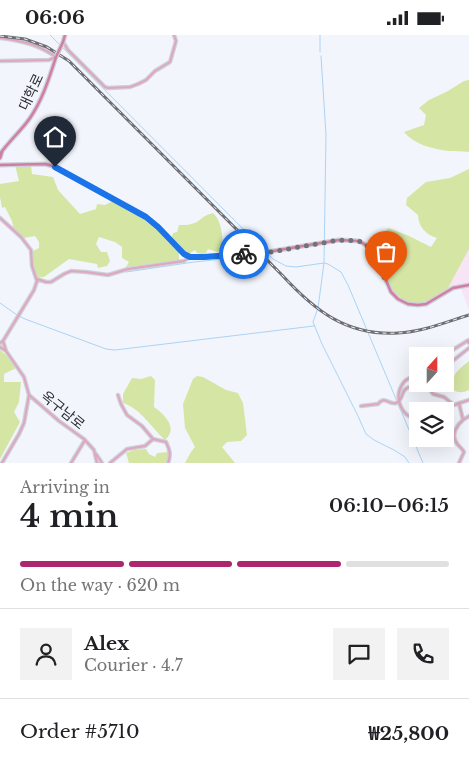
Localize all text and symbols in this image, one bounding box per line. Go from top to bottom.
text: 06:06 [25,6,85,29]
street label: 대학로 [15,71,47,113]
pin [34,116,76,167]
icon: home [41,123,69,151]
courier [219,229,269,279]
pin [365,231,407,282]
icon: bag [372,238,400,266]
icon: bike [230,240,258,268]
north arrow [409,347,454,393]
map controls [409,347,454,447]
street label: 옥구남로 [37,387,89,433]
button: layers [409,402,454,447]
text: Arriving in [20,477,110,497]
text: 06:10–06:15 [329,494,449,517]
text: 4 min [20,496,119,536]
text: On the way · 620 m [20,575,180,595]
button: person [20,628,72,680]
button: chat [333,628,385,680]
button: phone [397,628,449,680]
text: Alex [84,632,129,655]
text: Courier · 4.7 [84,655,183,675]
text: Order #5710 [20,720,140,743]
text: ₩25,800 [368,722,449,745]

